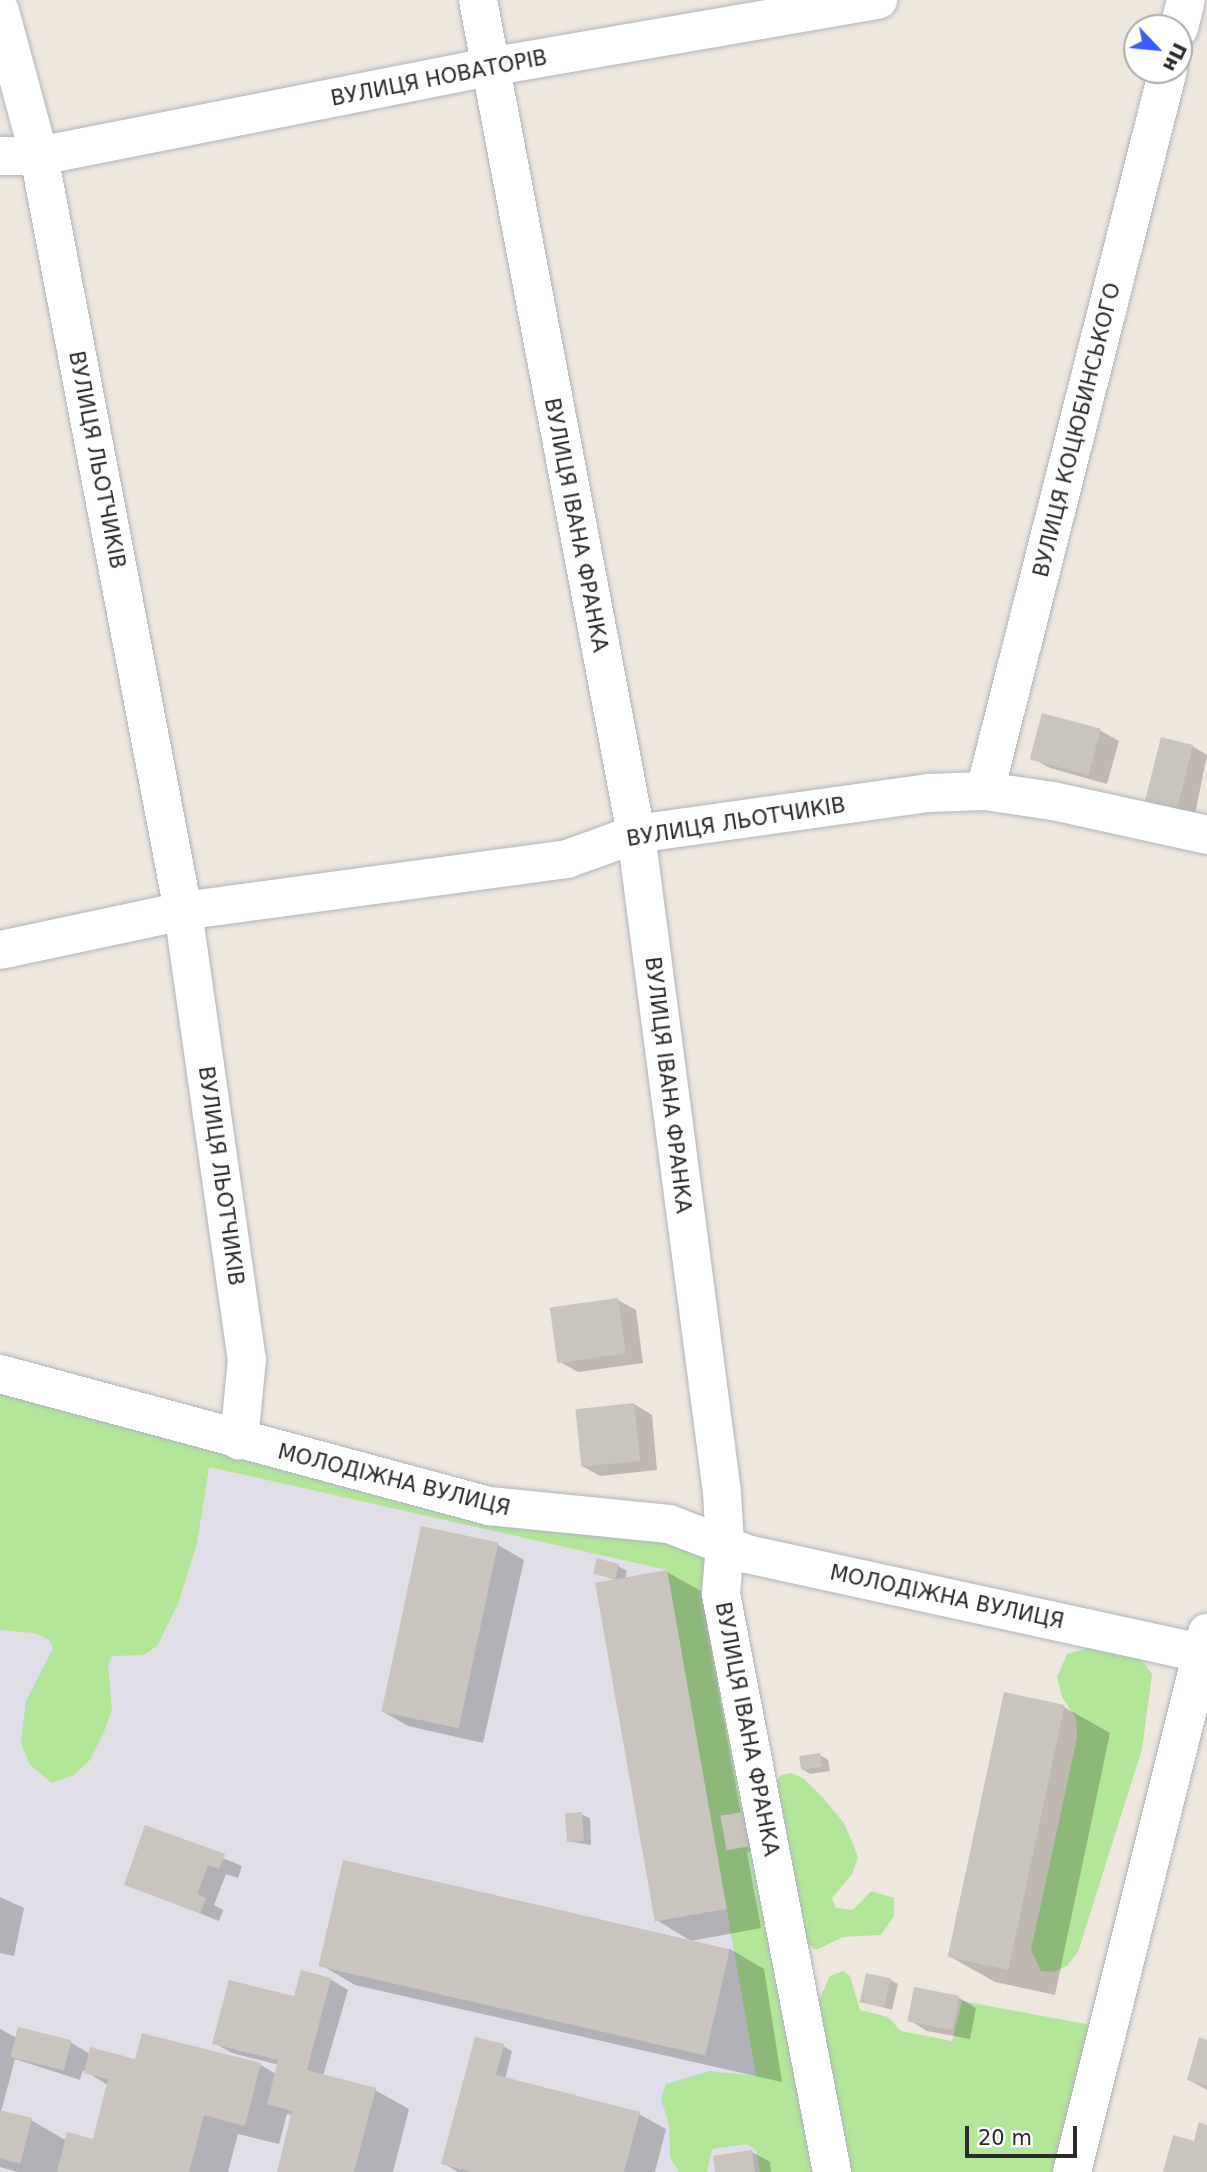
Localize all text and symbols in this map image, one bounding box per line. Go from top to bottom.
north arrow [1123,14,1193,84]
text: Пн [1159,39,1191,75]
street label: ВУЛИЦЯ НОВАТОРІВ [329,45,549,111]
street label: ВУЛИЦЯ КОЦЮБИНСЬКОГО [1028,280,1126,580]
street label: ВУЛИЦЯ ЛЬОТЧИКІВ [64,349,130,571]
street label: ВУЛИЦЯ ІВАНА ФРАНКА [539,396,613,654]
street label: ВУЛИЦЯ ЛЬОТЧИКІВ [625,792,847,852]
street label: ВУЛИЦЯ ІВАНА ФРАНКА [640,955,696,1215]
street label: ВУЛИЦЯ ЛЬОТЧИКІВ [193,1065,249,1287]
street label: МОЛОДІЖНА ВУЛИЦЯ [275,1439,513,1521]
street label: МОЛОДІЖНА ВУЛИЦЯ [828,1560,1066,1634]
street label: ВУЛИЦЯ ІВАНА ФРАНКА [710,1600,784,1858]
scale bar [969,2112,1081,2156]
text: 20 m [978,2126,1032,2150]

